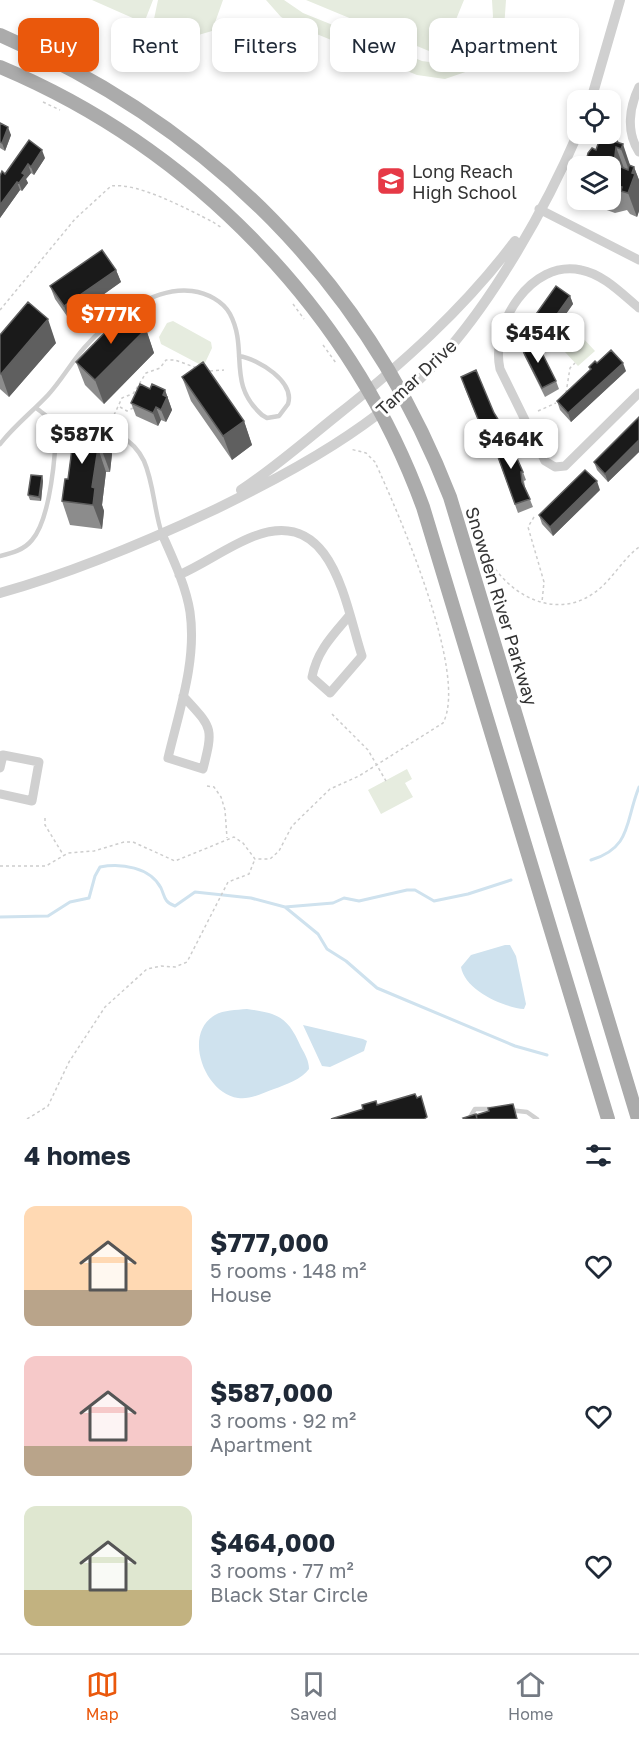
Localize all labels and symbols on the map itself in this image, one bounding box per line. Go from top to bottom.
place label: Long Reach High School [412,160,517,203]
school or university icon: Long Reach High School [375,165,407,197]
pin: $777K [69,294,153,345]
pin: $454K [496,313,580,364]
street label: Tamar Drive [371,334,461,420]
pin: $587K [40,414,124,465]
pin: $464K [469,419,553,470]
street label: Snowden River Parkway [461,504,543,708]

